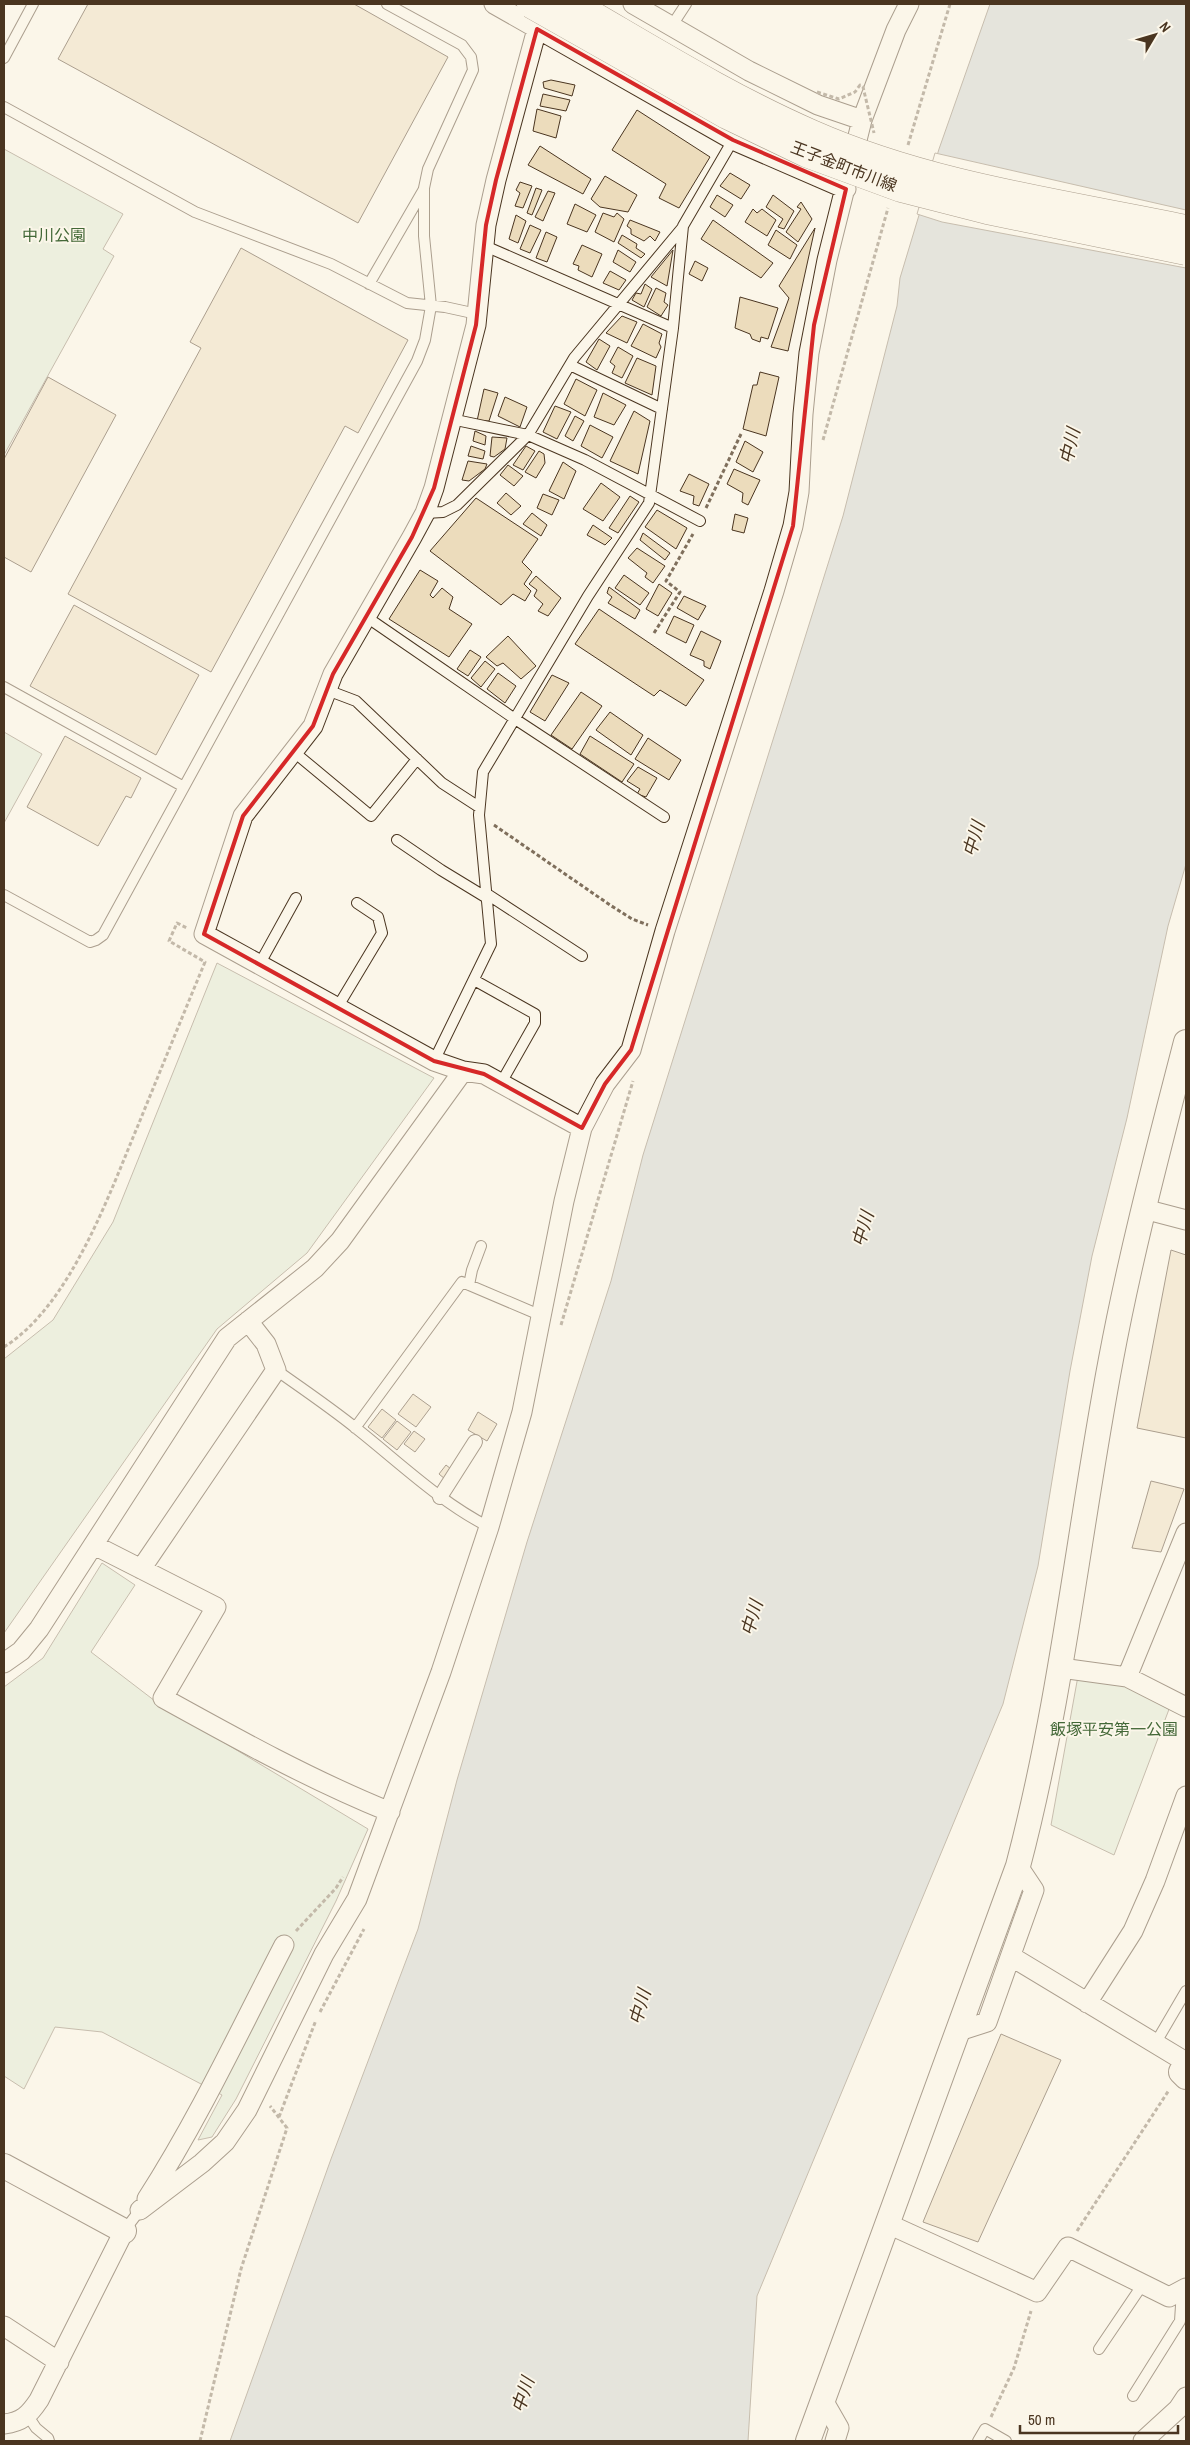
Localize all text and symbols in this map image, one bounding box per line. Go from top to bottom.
north arrow [1130,10,1180,60]
text: N [1156,18,1175,36]
street label: 王子金町市川線 [788,136,900,196]
park label: 中川公園 [22,224,86,246]
water label: 中川 [1053,424,1086,466]
water label: 中川 [957,816,991,860]
water label: 中川 [846,1206,880,1250]
water label: 中川 [735,1595,769,1639]
park label: 飯塚平安第一公園 [1050,1718,1178,1740]
water label: 中川 [623,1984,657,2028]
water label: 中川 [505,2372,541,2416]
scale bar [1020,2402,1178,2434]
text: 50 m [1028,2409,1055,2430]

